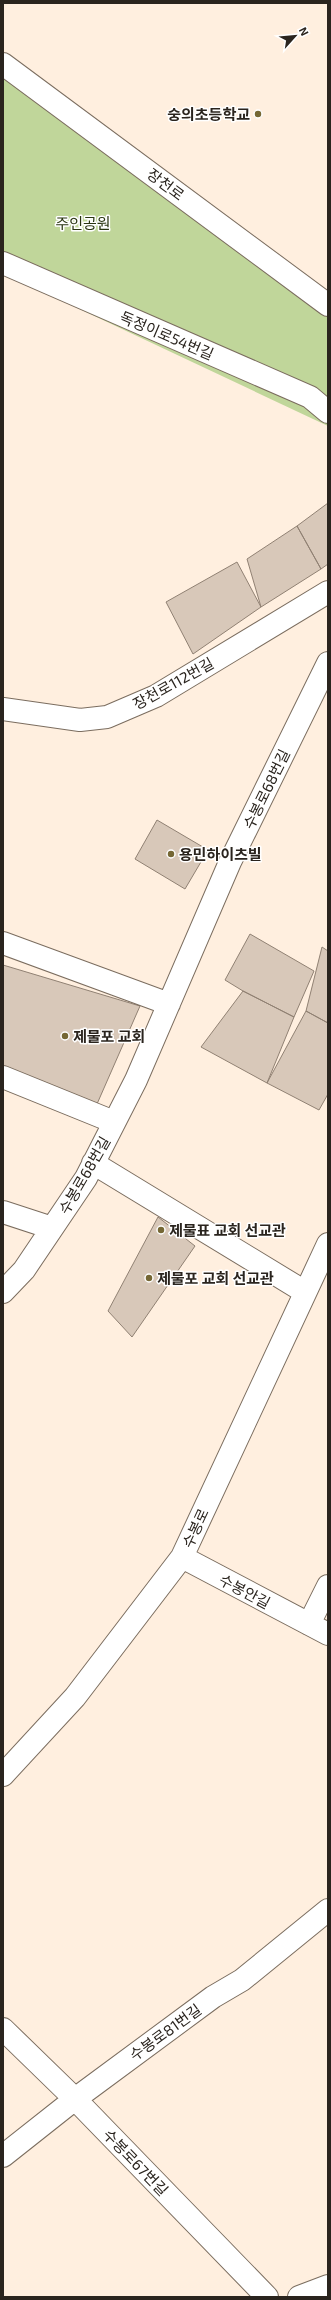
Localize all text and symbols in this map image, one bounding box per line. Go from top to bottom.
north arrow [275,16,315,56]
text: N [297,25,312,38]
place label: 숭의초등학교 [167,105,250,123]
marker: 숭의초등학교 [253,109,263,119]
street label: 장천로 [144,164,188,204]
park label: 주인공원 [55,214,111,232]
street label: 독정이로54번길 [117,307,217,363]
street label: 장천로112번길 [130,653,216,713]
street label: 수봉로68번길 [239,746,293,832]
place label: 용민하이츠빌 [179,845,262,863]
marker: 용민하이츠빌 [166,849,176,859]
place label: 제물포 교회 [73,1027,145,1045]
marker: 제물포 교회 [60,1031,70,1041]
street label: 수봉로68번길 [55,1133,113,1217]
place label: 제물표 교회 선교관 [169,1221,286,1239]
marker: 제물표 교회 선교관 [156,1225,166,1235]
place label: 제물포 교회 선교관 [157,1269,274,1287]
marker: 제물포 교회 선교관 [144,1273,154,1283]
street label: 수봉로 [178,1505,212,1551]
street label: 수봉안길 [216,1570,274,1612]
street label: 수봉로81번길 [126,2000,204,2064]
street label: 수봉로67번길 [100,2125,172,2199]

